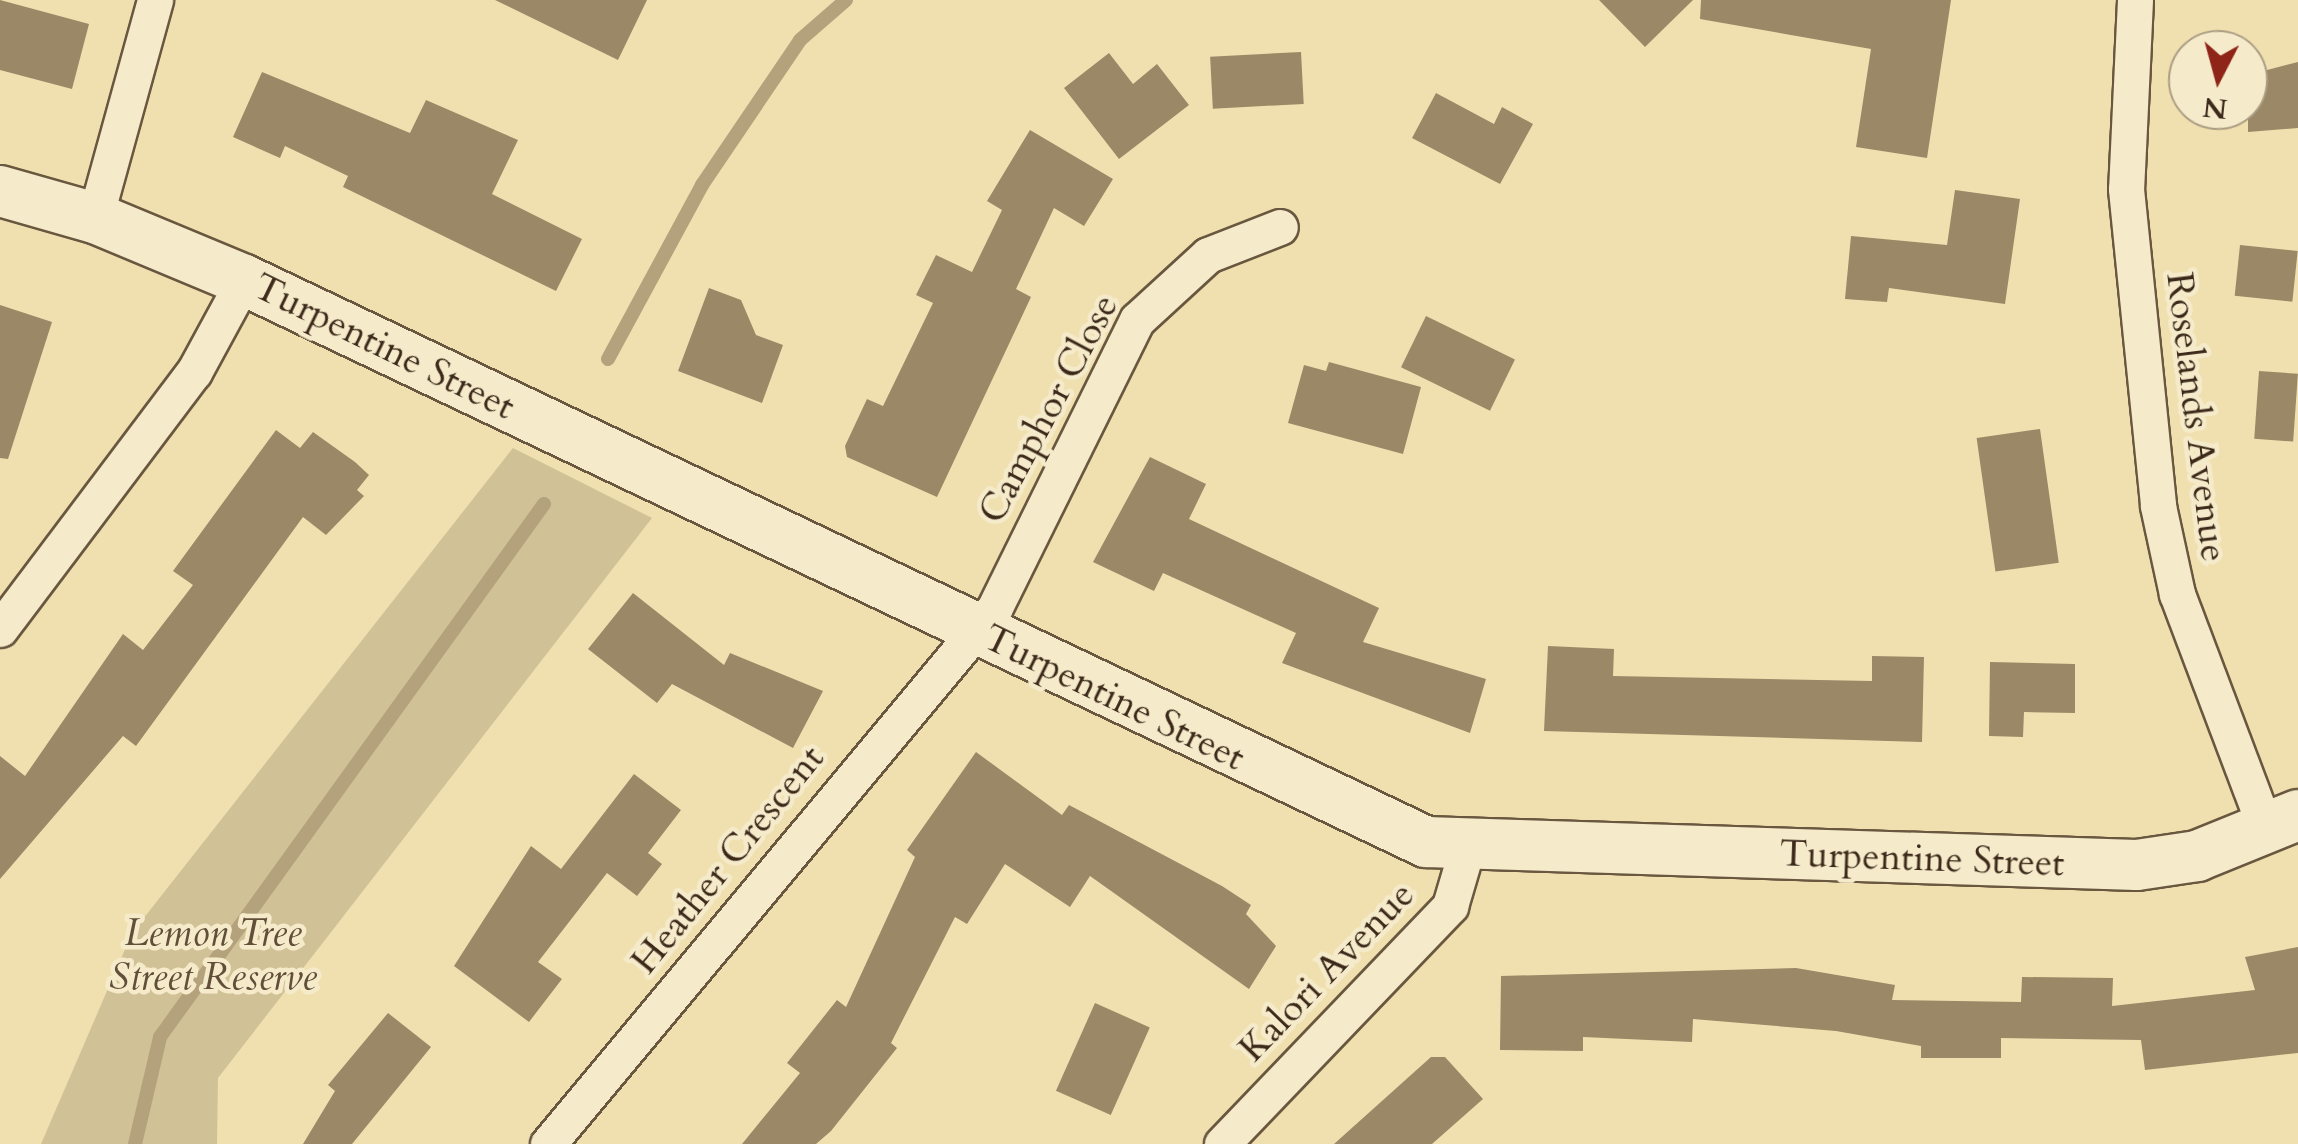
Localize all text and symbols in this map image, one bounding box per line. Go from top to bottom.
north arrow [2168,30,2268,130]
text: N [2201,88,2229,128]
street label: Turpentine Street [246,264,522,430]
street label: Roselands Avenue [2156,270,2236,564]
street label: Camphor Close [970,287,1128,531]
street label: Turpentine Street [976,615,1252,781]
street label: Heather Crescent [622,737,834,983]
street label: Turpentine Street [1779,831,2065,887]
street label: Kalori Avenue [1230,872,1424,1072]
park label: Lemon Tree Street Reserve [109,911,317,1001]

